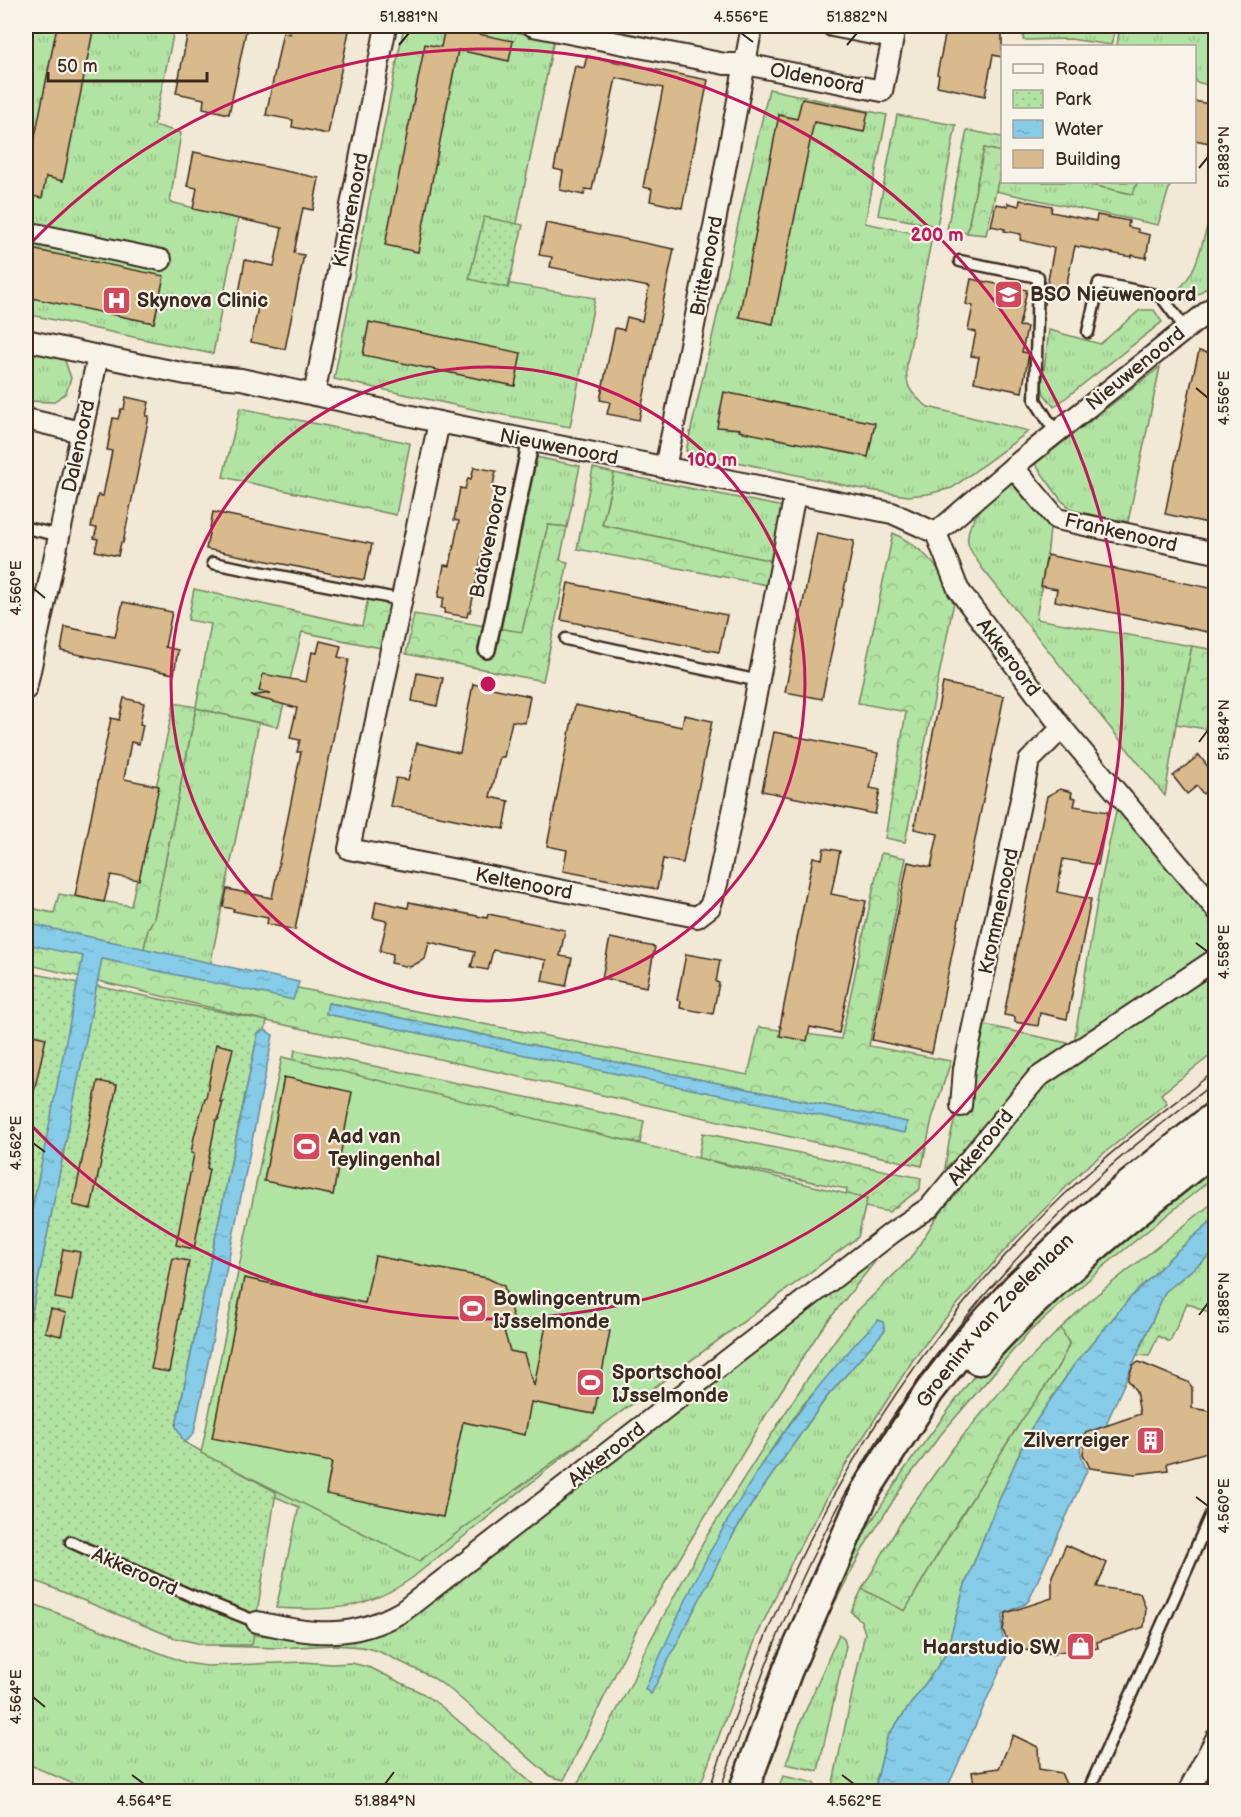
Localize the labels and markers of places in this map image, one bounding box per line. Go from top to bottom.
school or university icon: BSO Nieuwenoord [993,278,1025,310]
place label: BSO Nieuwenoord [1030,283,1196,307]
hospital icon: Skynova Clinic [100,284,132,316]
place label: Skynova Clinic [137,289,268,313]
centre of rings [478,674,498,694]
place label: Aad van Teylingenhal [327,1125,440,1172]
sports icon: Aad van Teylingenhal [291,1131,323,1163]
place label: Bowlingcentrum IJsselmonde [493,1287,641,1334]
sports icon: Bowlingcentrum IJsselmonde [456,1293,488,1325]
place label: Sportschool IJsselmonde [612,1361,728,1408]
sports icon: Sportschool IJsselmonde [575,1367,607,1399]
building icon: Zilverreiger [1134,1424,1166,1456]
place label: Zilverreiger [1023,1429,1130,1453]
shop icon: Haarstudio SW [1065,1631,1097,1663]
place label: Haarstudio SW [923,1636,1061,1660]

